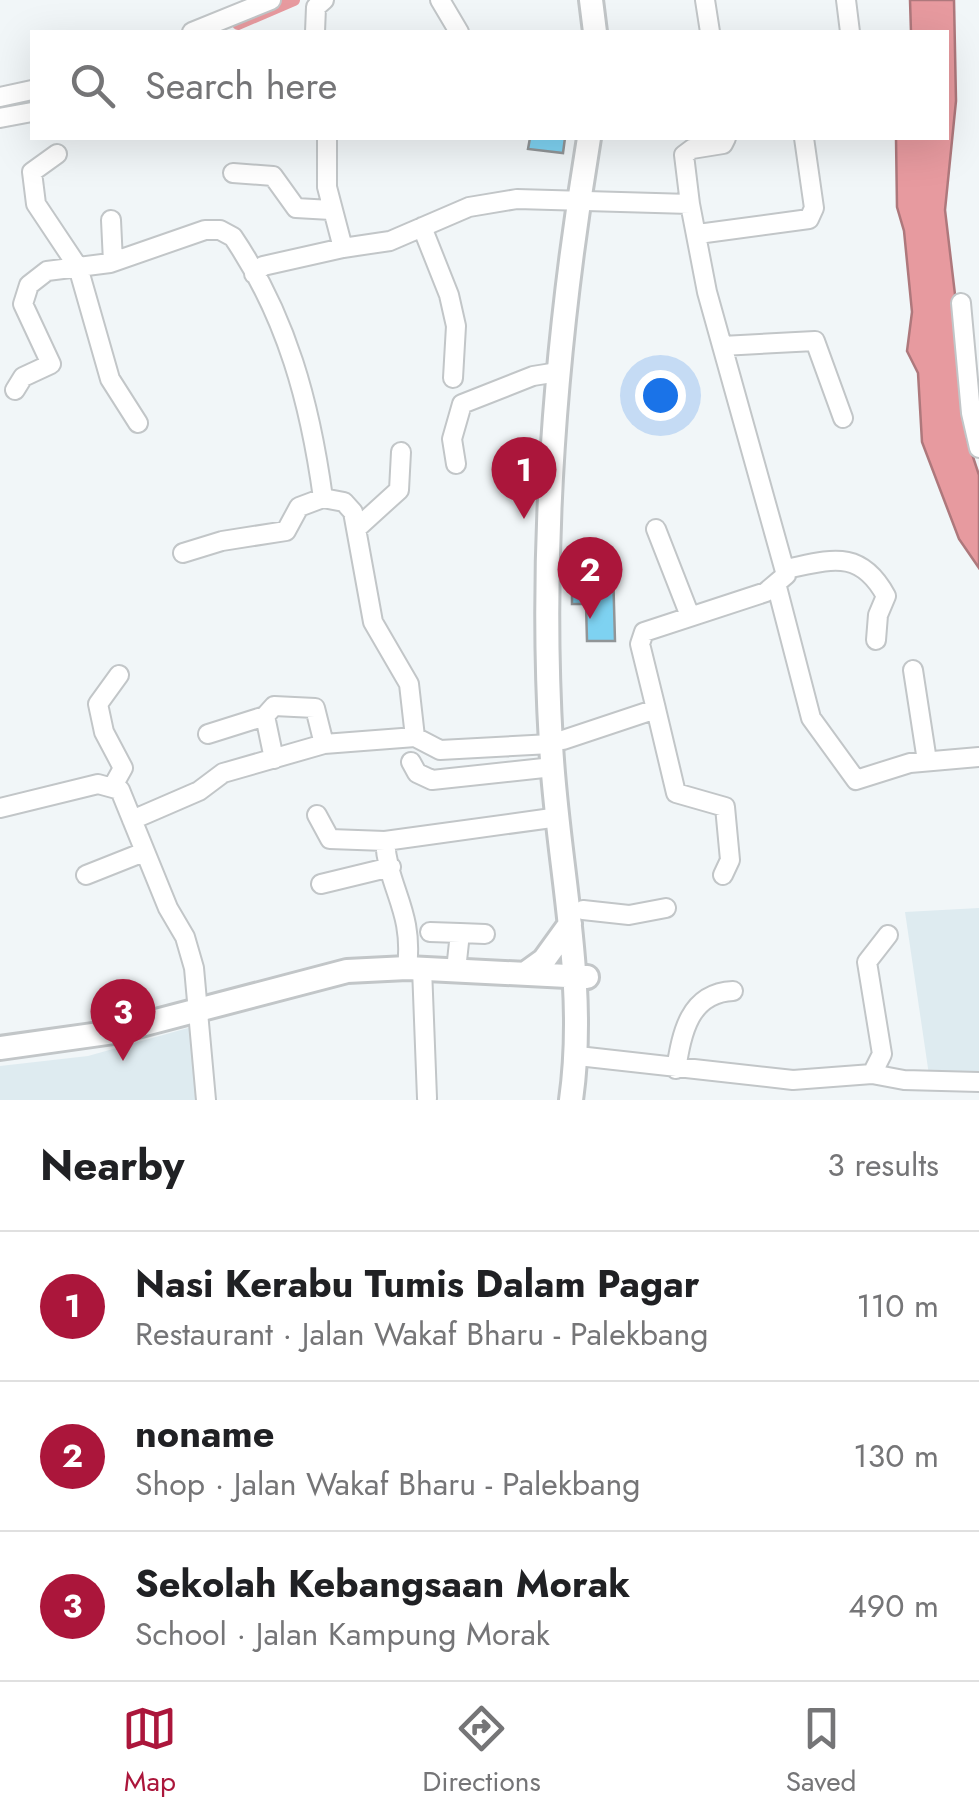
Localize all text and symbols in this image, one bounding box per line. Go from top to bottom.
search box [30,30,949,140]
icon: search [65,58,120,113]
text: Search here [145,58,337,113]
your location [635,370,686,421]
pin: 1 [492,436,556,519]
pin: 2 [558,536,622,619]
pin: 3 [90,978,156,1061]
text: Nearby [40,1135,184,1196]
text: 3 results [827,1142,939,1188]
text: Nasi Kerabu Tumis Dalam Pagar [135,1256,699,1311]
text: 1 [64,1283,81,1329]
text: 110 m [856,1283,939,1329]
text: Restaurant · Jalan Wakaf Bharu - Palekbang [135,1311,708,1357]
text: noname [135,1406,275,1461]
text: 2 [62,1433,83,1479]
text: 130 m [853,1433,939,1479]
text: Shop · Jalan Wakaf Bharu - Palekbang [135,1461,640,1507]
text: Sekolah Kebangsaan Morak [135,1556,630,1611]
text: 3 [63,1583,82,1629]
text: 490 m [848,1583,939,1629]
text: School · Jalan Kampung Morak [135,1611,550,1657]
tab: Map [122,1701,177,1802]
tab: Directions [422,1701,541,1802]
tab: Saved [786,1701,857,1802]

